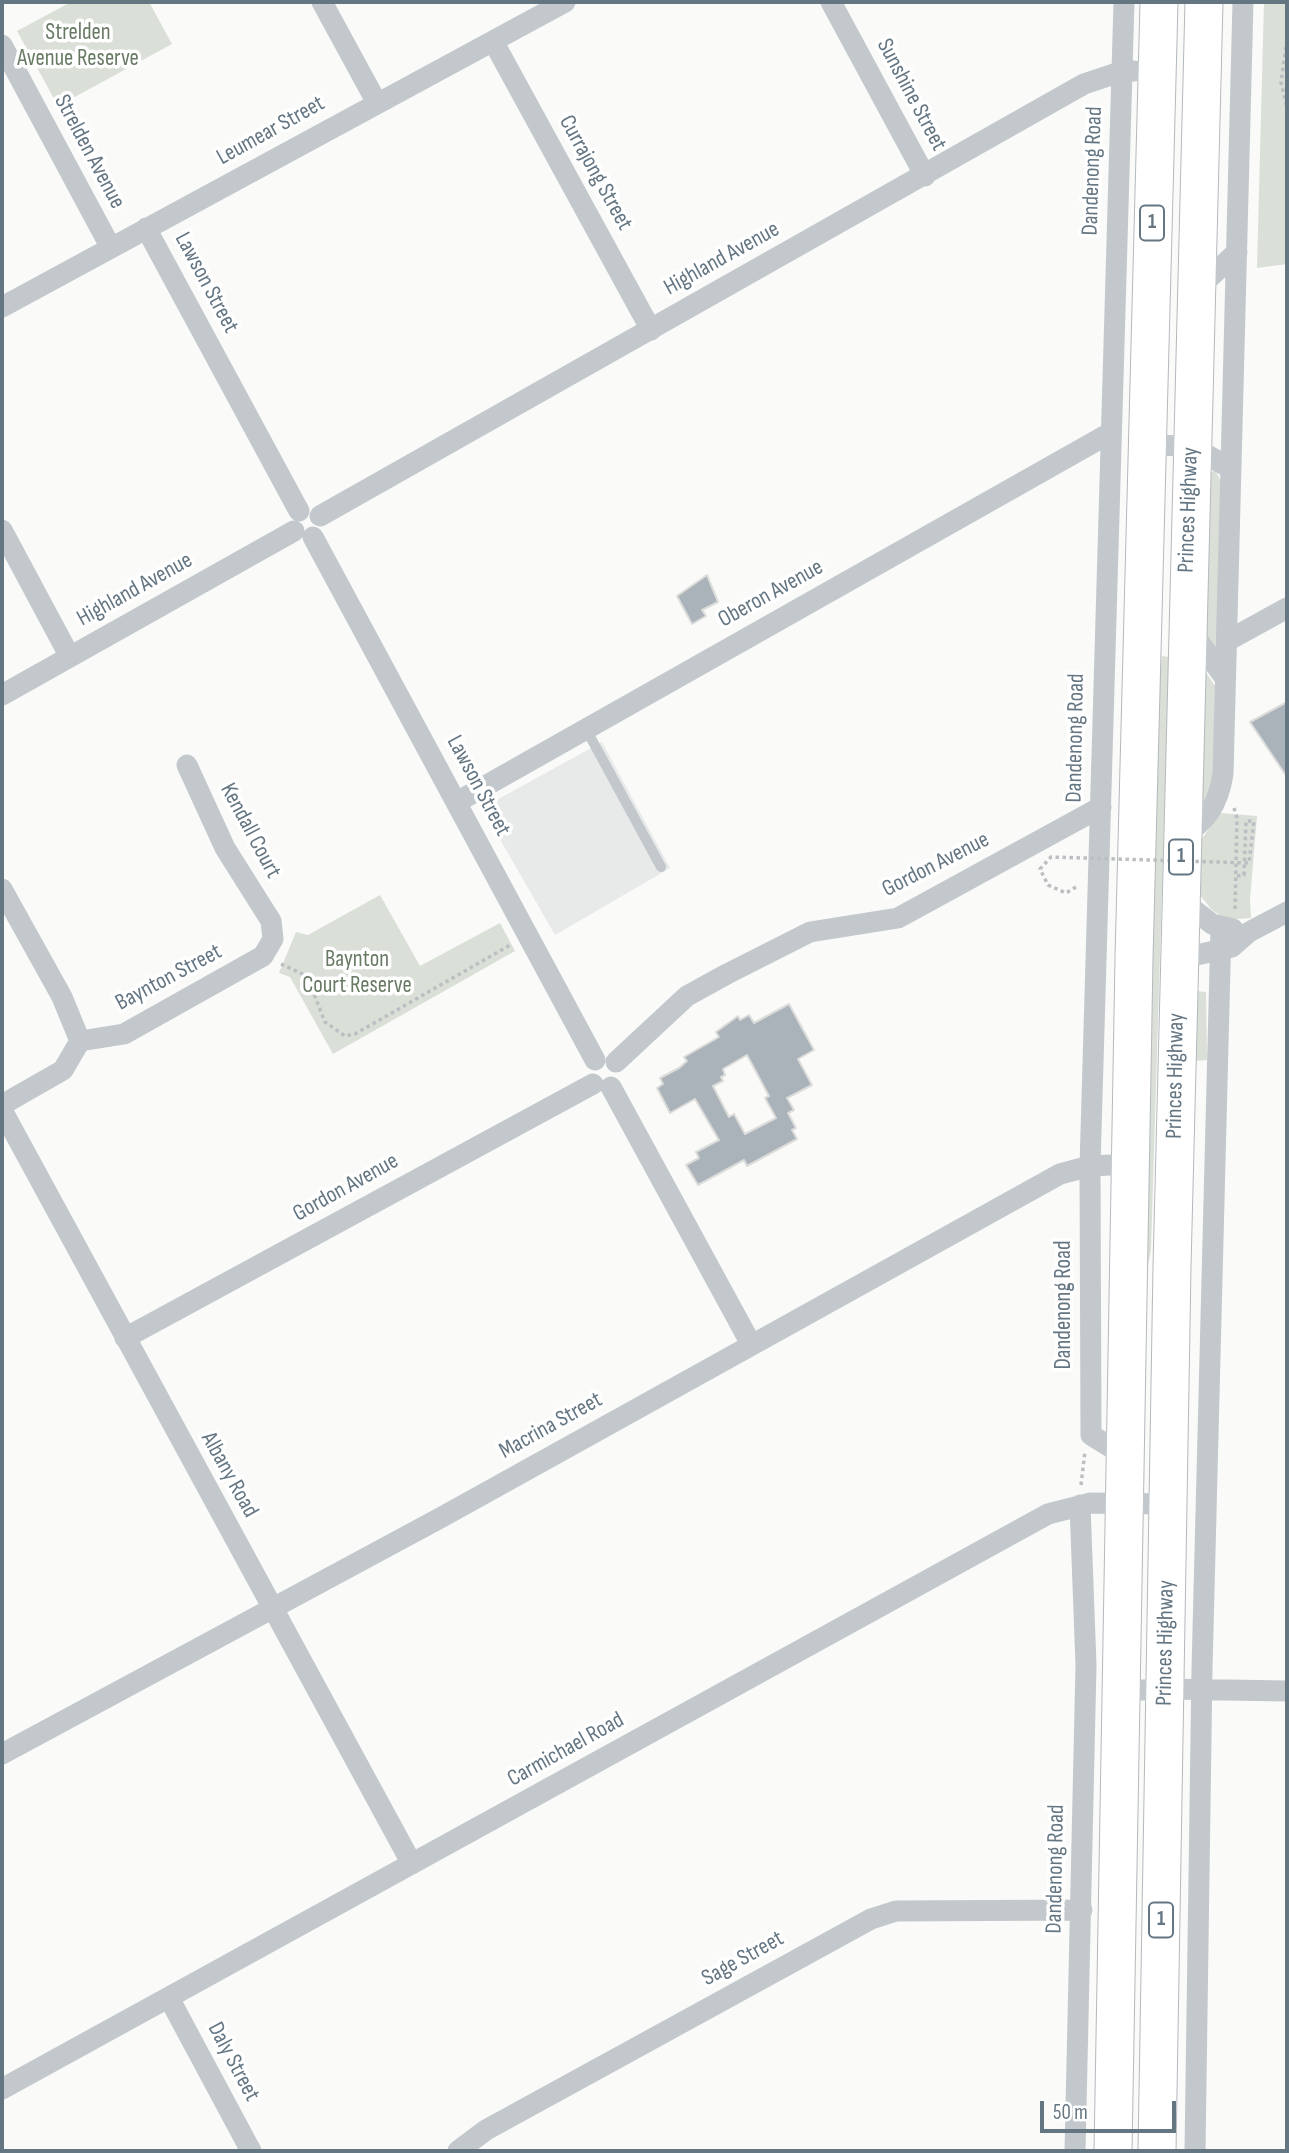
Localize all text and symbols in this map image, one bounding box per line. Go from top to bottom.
park label: Strelden Avenue Reserve [17,19,139,73]
street label: Sunshine Street [870,34,952,156]
street label: Strelden Avenue [47,90,131,214]
street label: Leumear Street [212,90,330,172]
street label: Dandenong Road [1077,106,1109,236]
street label: Currajong Street [552,111,638,235]
road number: 1 [1140,206,1164,241]
street label: Highland Avenue [660,216,784,302]
street label: Lawson Street [168,228,244,338]
street label: Princes Highway [1173,447,1205,573]
street label: Highland Avenue [73,547,197,633]
street label: Oberon Avenue [714,554,828,634]
street label: Dandenong Road [1061,673,1091,803]
street label: Lawson Street [440,731,516,841]
street label: Kendall Court [213,779,287,883]
street label: Gordon Avenue [878,826,994,904]
road number: 1 [1169,840,1193,874]
street label: Baynton Street [111,939,227,1017]
park label: Baynton Court Reserve [302,946,412,1000]
street label: Princes Highway [1161,1013,1191,1139]
street label: Gordon Avenue [289,1148,403,1228]
street label: Dandenong Road [1050,1240,1078,1370]
street label: Macrina Street [495,1386,607,1466]
street label: Albany Road [194,1427,264,1523]
street label: Princes Highway [1151,1580,1181,1706]
street label: Carmichael Road [503,1707,629,1793]
street label: Dandenong Road [1041,1804,1071,1934]
road number: 1 [1149,1902,1173,1938]
street label: Sage Street [697,1925,789,1993]
street label: Daly Street [201,2018,265,2106]
scale bar [1044,2086,1180,2130]
text: 50 m [1053,2100,1088,2125]

